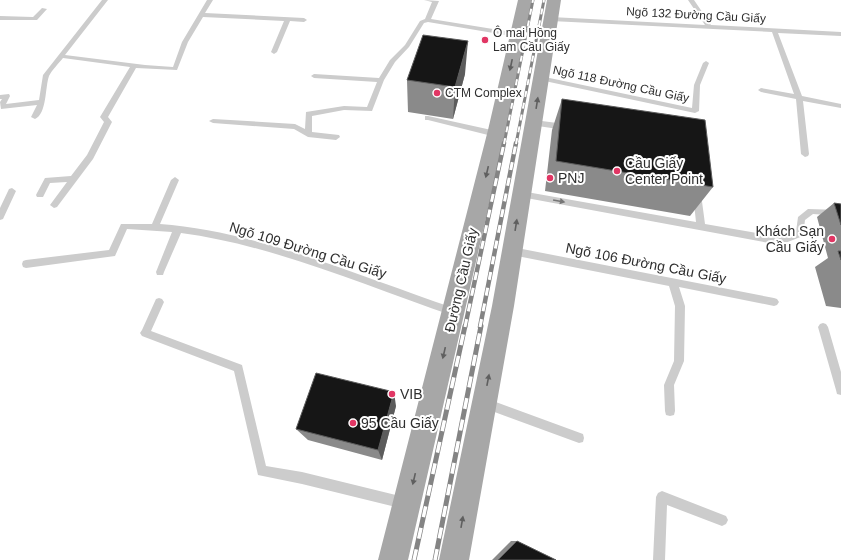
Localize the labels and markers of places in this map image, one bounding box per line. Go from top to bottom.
place label: Ô mai Hồng Lam Cầu Giấy [493,25,570,54]
marker: Ô mai Hồng Lam Cầu Giấy [480,35,490,45]
place label: CTM Complex [445,86,522,100]
marker: CTM Complex [432,88,442,98]
place label: Cầu Giấy Center Point [625,155,703,187]
marker: Cầu Giấy Center Point [612,166,622,176]
place label: PNJ [558,170,584,186]
marker: PNJ [545,173,555,183]
place label: Khách Sạn Cầu Giấy [756,223,824,255]
marker: Khách Sạn Cầu Giấy [827,234,837,244]
place label: VIB [400,386,423,402]
marker: VIB [387,389,397,399]
place label: 95 Cầu Giấy [361,415,439,431]
marker: 95 Cầu Giấy [348,418,358,428]

